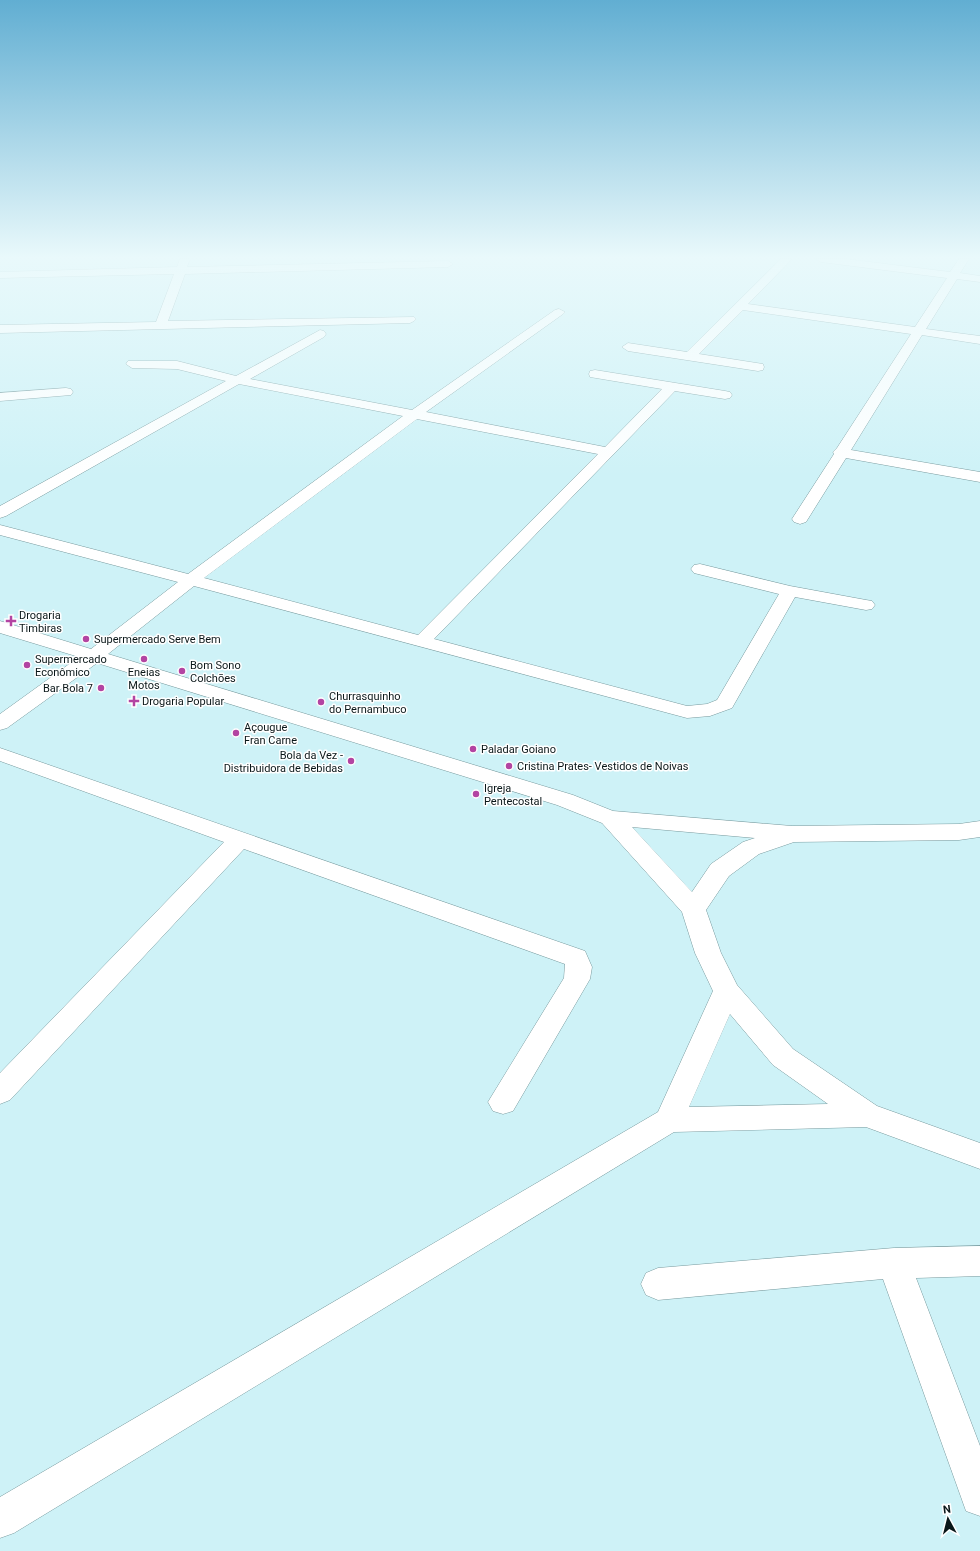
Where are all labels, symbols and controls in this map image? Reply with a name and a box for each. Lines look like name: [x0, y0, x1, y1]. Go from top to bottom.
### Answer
place label: Drogaria Timbiras: [19, 609, 62, 635]
marker: Drogaria Timbiras: [6, 616, 16, 626]
place label: Supermercado Serve Bem: [94, 633, 221, 646]
marker: Supermercado Serve Bem: [81, 634, 91, 644]
place label: Supermercado Econômico: [35, 653, 107, 679]
marker: Eneias Motos: [139, 654, 149, 664]
place label: Bom Sono Colchões: [190, 659, 241, 685]
marker: Supermercado Econômico: [22, 660, 32, 670]
place label: Eneias Motos: [128, 666, 161, 692]
marker: Bom Sono Colchões: [177, 666, 187, 676]
place label: Bar Bola 7: [43, 682, 93, 695]
marker: Bar Bola 7: [96, 683, 106, 693]
place label: Churrasquinho do Pernambuco: [329, 690, 407, 716]
place label: Drogaria Popular: [142, 695, 224, 708]
marker: Drogaria Popular: [129, 696, 139, 706]
marker: Churrasquinho do Pernambuco: [316, 697, 326, 707]
place label: Açougue Fran Carne: [244, 721, 297, 747]
marker: Açougue Fran Carne: [231, 728, 241, 738]
place label: Paladar Goiano: [481, 743, 556, 756]
marker: Paladar Goiano: [468, 744, 478, 754]
place label: Bola da Vez - Distribuidora de Bebidas: [224, 749, 343, 775]
marker: Bola da Vez - Distribuidora de Bebidas: [346, 756, 356, 766]
place label: Cristina Prates- Vestidos de Noivas: [517, 760, 689, 773]
marker: Cristina Prates- Vestidos de Noivas: [504, 761, 514, 771]
place label: Igreja Pentecostal: [484, 782, 542, 808]
marker: Igreja Pentecostal: [471, 789, 481, 799]
north arrow: [928, 1499, 968, 1539]
text: N: [942, 1503, 952, 1516]

